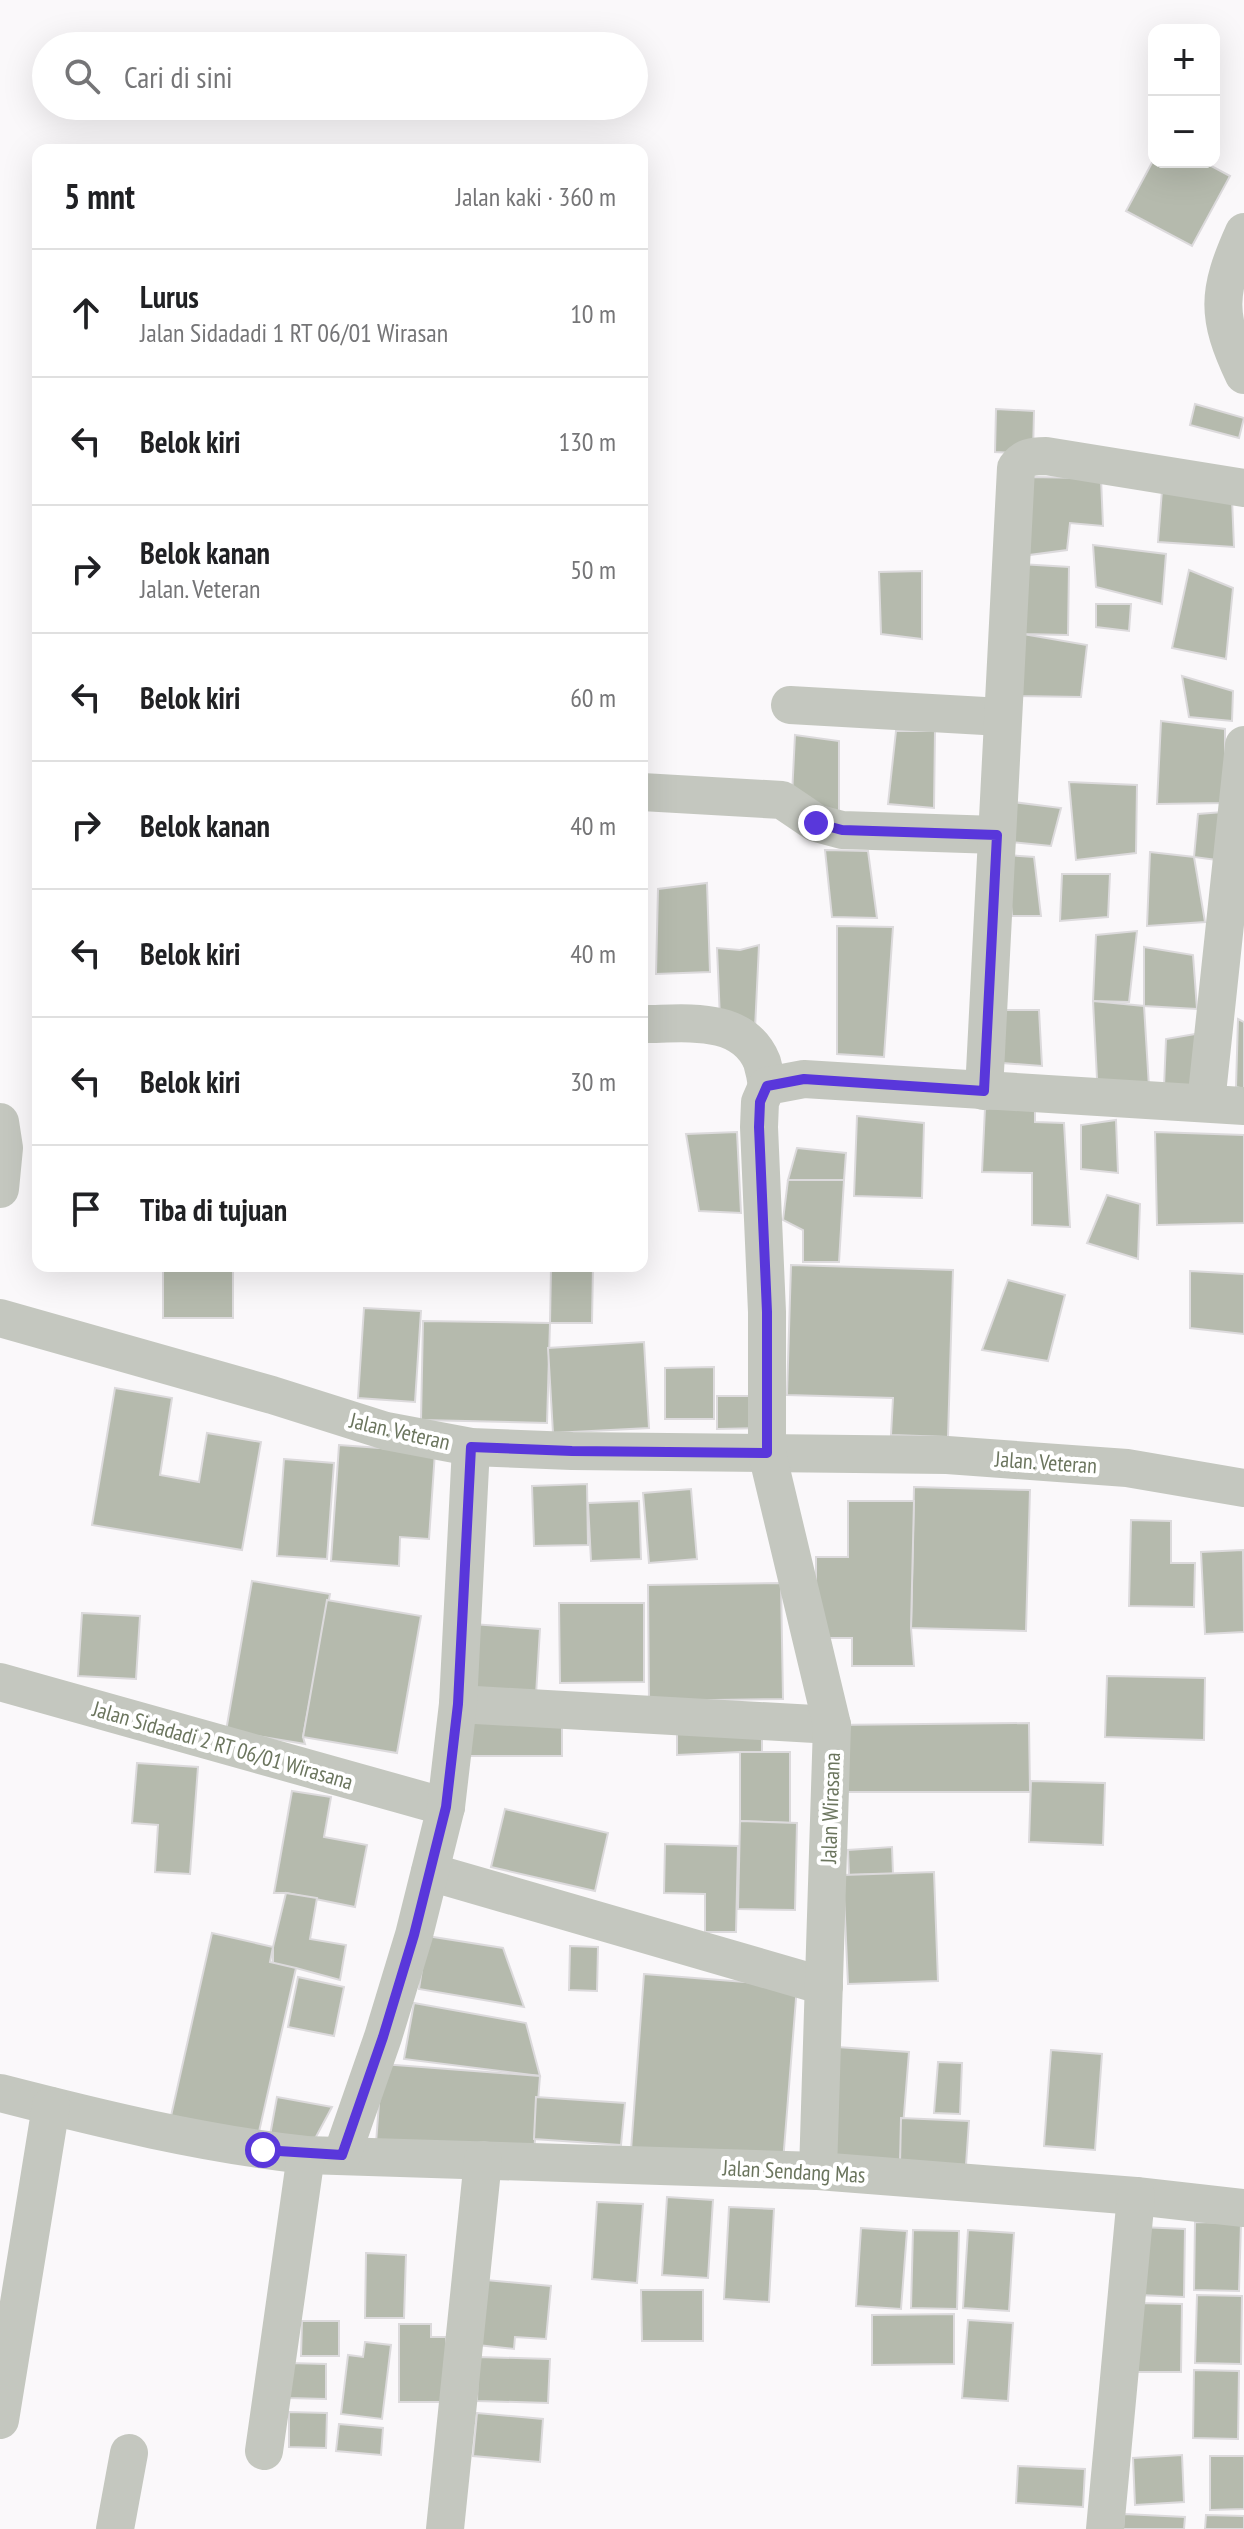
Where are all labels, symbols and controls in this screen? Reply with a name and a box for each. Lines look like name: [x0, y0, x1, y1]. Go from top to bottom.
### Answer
map controls: [1148, 24, 1220, 168]
button: +: [1148, 24, 1220, 96]
search box: [32, 32, 648, 120]
icon: search: [60, 54, 104, 98]
text: Cari di sini: [124, 57, 233, 96]
button: −: [1148, 96, 1220, 168]
text: 5 mnt: [64, 174, 135, 218]
text: Jalan kaki · 360 m: [456, 180, 616, 213]
text: Lurus: [140, 277, 199, 316]
icon: ahead: [64, 291, 108, 335]
text: 10 m: [570, 297, 616, 330]
text: Jalan Sidadadi 1 RT 06/01 Wirasan: [140, 316, 448, 349]
icon: left: [64, 419, 108, 463]
text: Belok kiri: [140, 422, 241, 461]
text: 130 m: [558, 425, 616, 458]
text: Belok kanan: [140, 533, 270, 572]
icon: right: [64, 547, 108, 591]
text: 50 m: [570, 553, 616, 586]
text: Jalan. Veteran: [140, 572, 260, 605]
icon: left: [64, 675, 108, 719]
text: Belok kiri: [140, 678, 241, 717]
text: 60 m: [570, 681, 616, 714]
icon: right: [64, 803, 108, 847]
route end: [798, 805, 834, 841]
text: Belok kanan: [140, 806, 270, 845]
text: 40 m: [570, 809, 616, 842]
icon: left: [64, 931, 108, 975]
text: Belok kiri: [140, 934, 241, 973]
text: 40 m: [570, 937, 616, 970]
icon: left: [64, 1059, 108, 1103]
text: Belok kiri: [140, 1062, 241, 1101]
text: 30 m: [570, 1065, 616, 1098]
icon: arrive: [64, 1187, 108, 1231]
text: Tiba di tujuan: [140, 1190, 287, 1229]
street label: Jalan. Veteran: [346, 1406, 453, 1456]
street label: Jalan. Veteran: [993, 1444, 1098, 1480]
street label: Jalan Sidadadi 2 RT 06/01 Wirasana: [89, 1694, 356, 1796]
street label: Jalan Wirasana: [814, 1752, 846, 1865]
route start: [245, 2132, 281, 2168]
street label: Jalan Sendang Mas: [721, 2153, 866, 2189]

